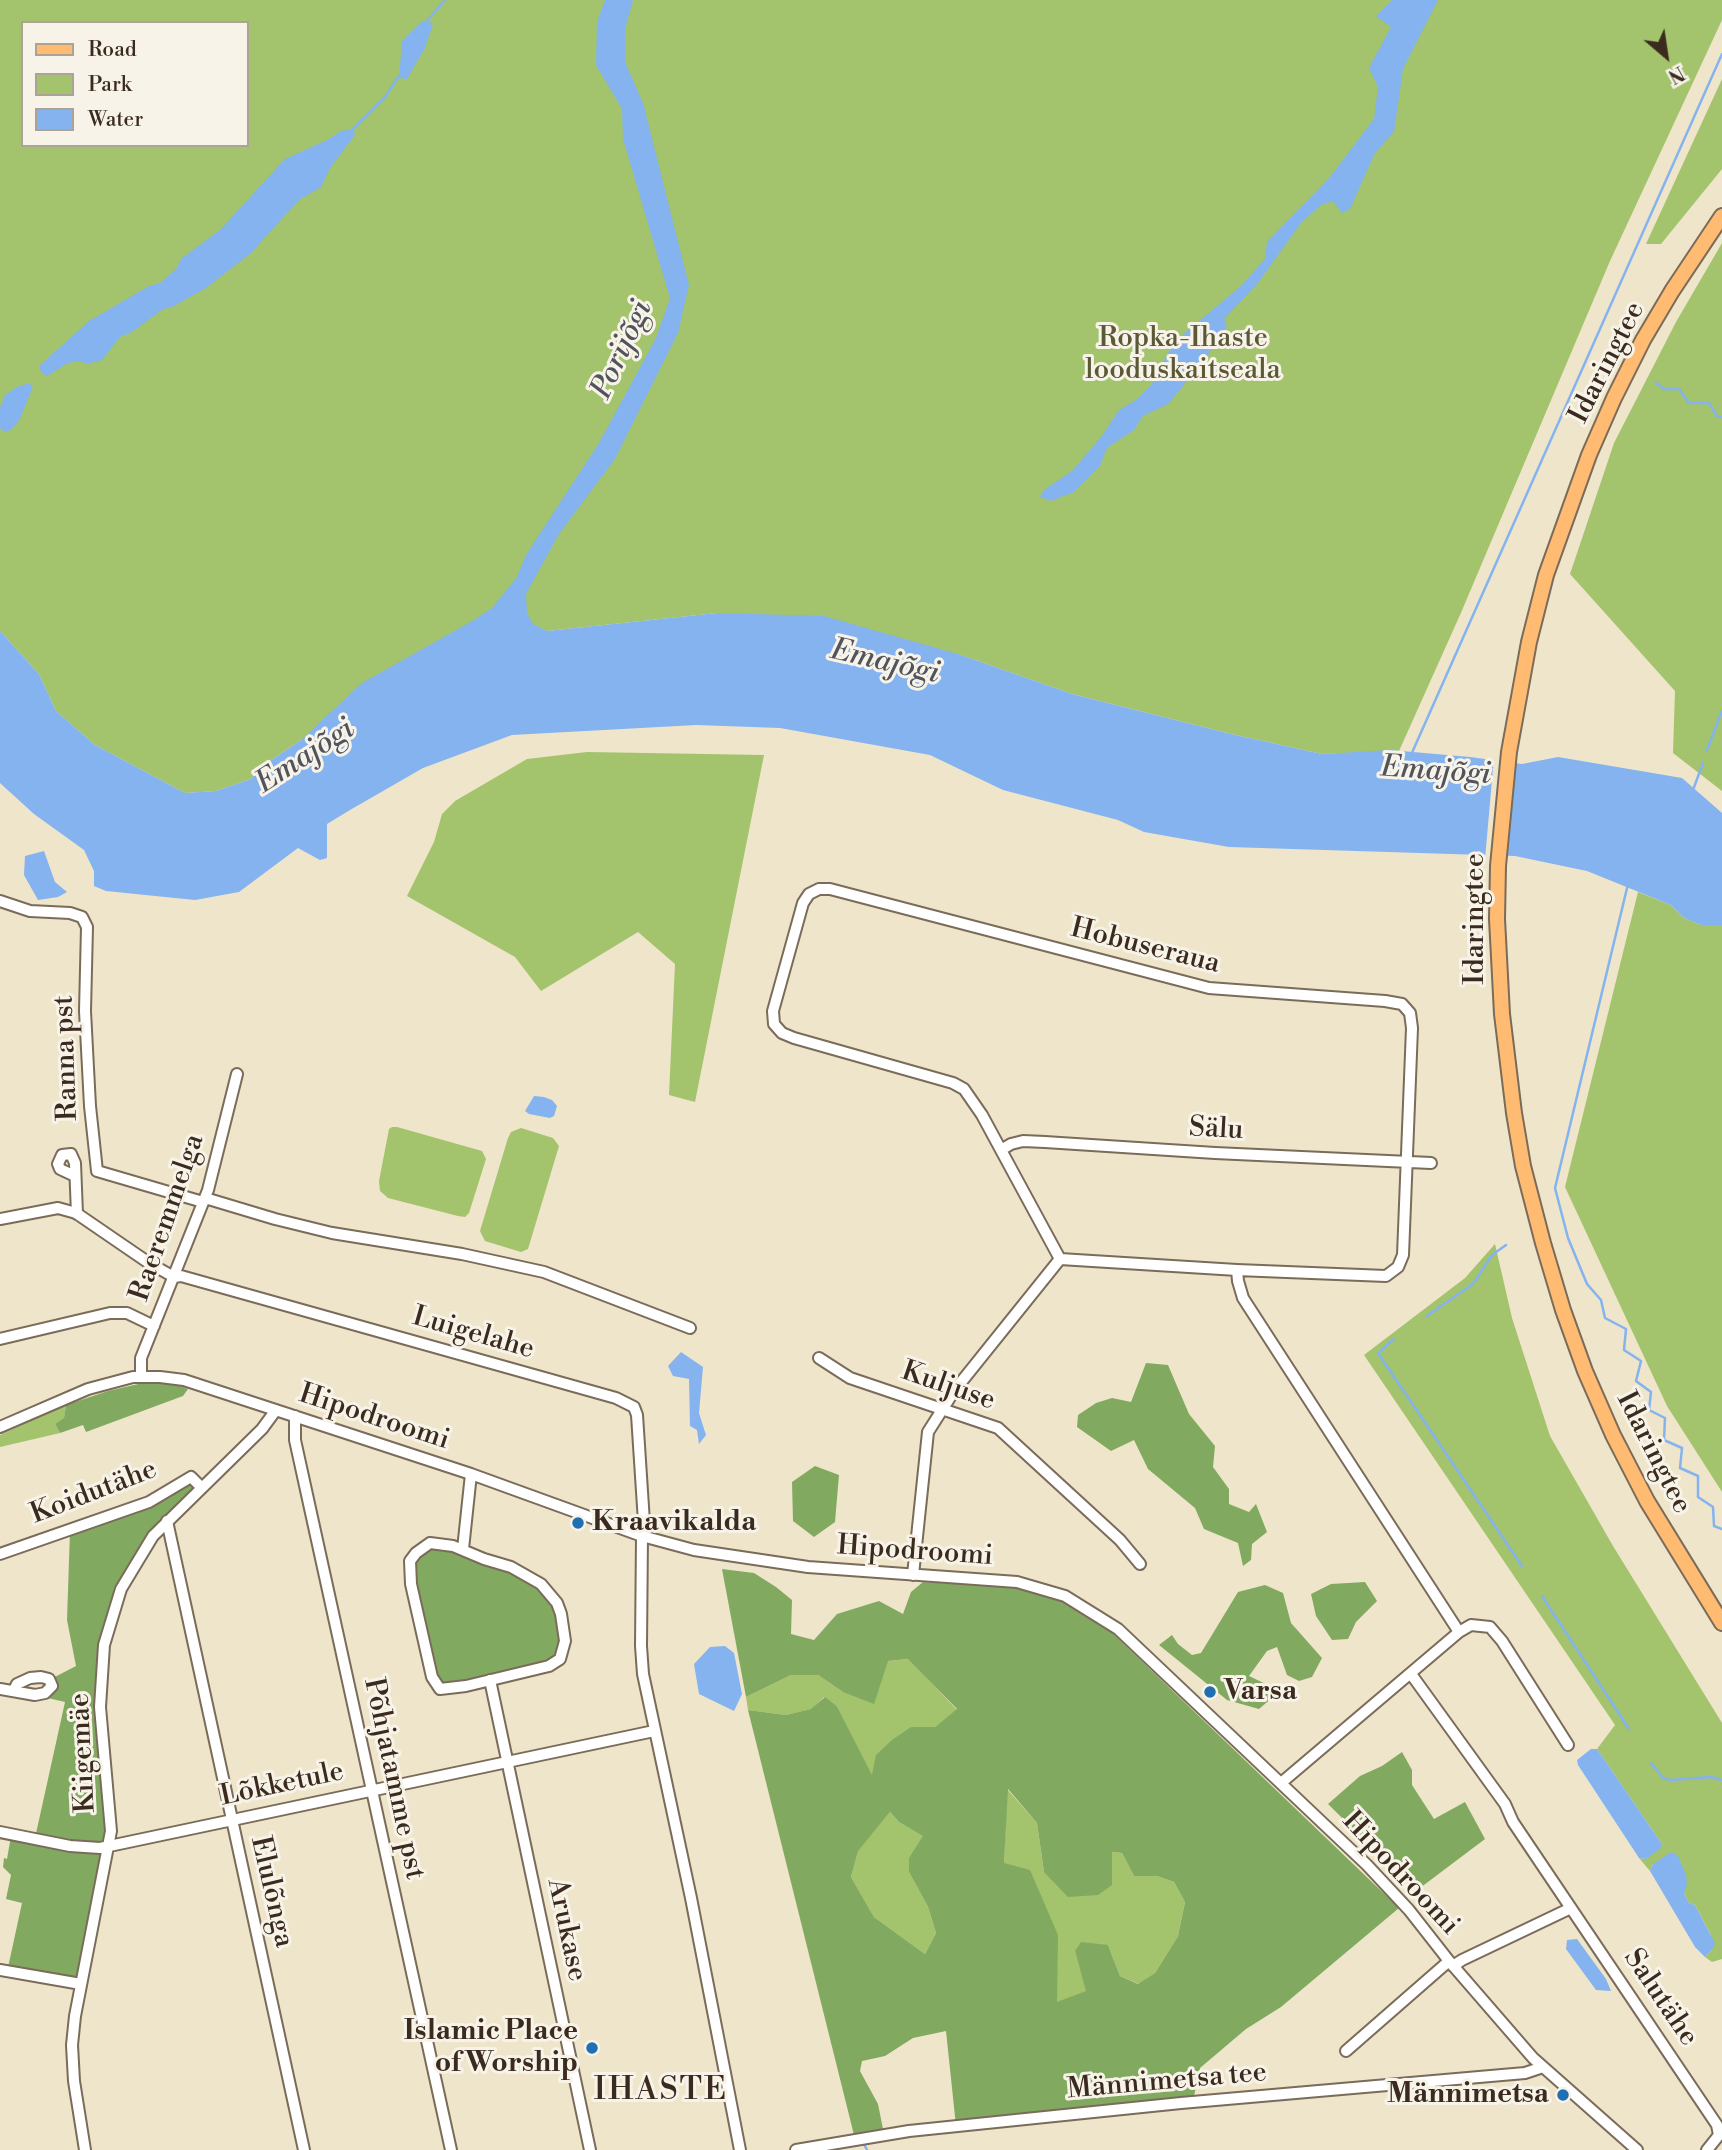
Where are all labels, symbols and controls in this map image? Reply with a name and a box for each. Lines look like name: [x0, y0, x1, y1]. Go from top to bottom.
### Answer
legend: [21, 21, 248, 147]
north arrow: [1631, 21, 1701, 91]
text: Road: [88, 37, 137, 63]
text: N: [1664, 60, 1689, 89]
text: Park: [88, 72, 132, 98]
text: Water: [88, 107, 143, 133]
water label: Porijõgi: [585, 295, 661, 405]
street label: Idaringtee: [1563, 297, 1653, 429]
park label: Ropka-Ihaste looduskaitseala: [1085, 322, 1281, 388]
water label: Emajõgi: [827, 633, 943, 693]
water label: Emajõgi: [250, 712, 362, 802]
water label: Emajõgi: [1380, 750, 1492, 794]
street label: Idaringtee: [1459, 853, 1493, 985]
street label: Hobuseraua: [1067, 912, 1223, 982]
street label: Ranna pst: [48, 994, 86, 1122]
street label: Sälu: [1188, 1112, 1244, 1148]
street label: Raeremmelga: [124, 1130, 212, 1306]
street label: Luigelahe: [408, 1301, 538, 1367]
street label: Kuljuse: [897, 1355, 999, 1419]
street label: Hipodroomi: [294, 1378, 454, 1458]
street label: Idaringtee: [1608, 1387, 1698, 1519]
street label: Koidutähe: [26, 1454, 162, 1532]
place label: Kraavikalda: [592, 1506, 756, 1540]
marker: Kraavikalda: [570, 1515, 586, 1531]
street label: Hipodroomi: [836, 1530, 994, 1574]
street label: Põhjatamme pst: [355, 1675, 431, 1883]
place label: Varsa: [1224, 1675, 1297, 1709]
marker: Varsa: [1202, 1684, 1218, 1700]
street label: Kiigemäe: [64, 1692, 104, 1814]
street label: Lõkketule: [217, 1755, 347, 1815]
street label: Hipodroomi: [1334, 1805, 1466, 1943]
street label: Elulõnga: [242, 1833, 300, 1951]
street label: Arukase: [539, 1876, 593, 1984]
street label: Salutähe: [1615, 1943, 1705, 2053]
place label: Islamic Place of Worship: [404, 2015, 578, 2081]
marker: Islamic Place of Worship: [584, 2040, 600, 2056]
street label: Männimetsa tee: [1066, 2057, 1268, 2107]
district label: IHASTE: [595, 2072, 727, 2110]
place label: Männimetsa: [1387, 2078, 1549, 2112]
marker: Männimetsa: [1555, 2087, 1571, 2103]

